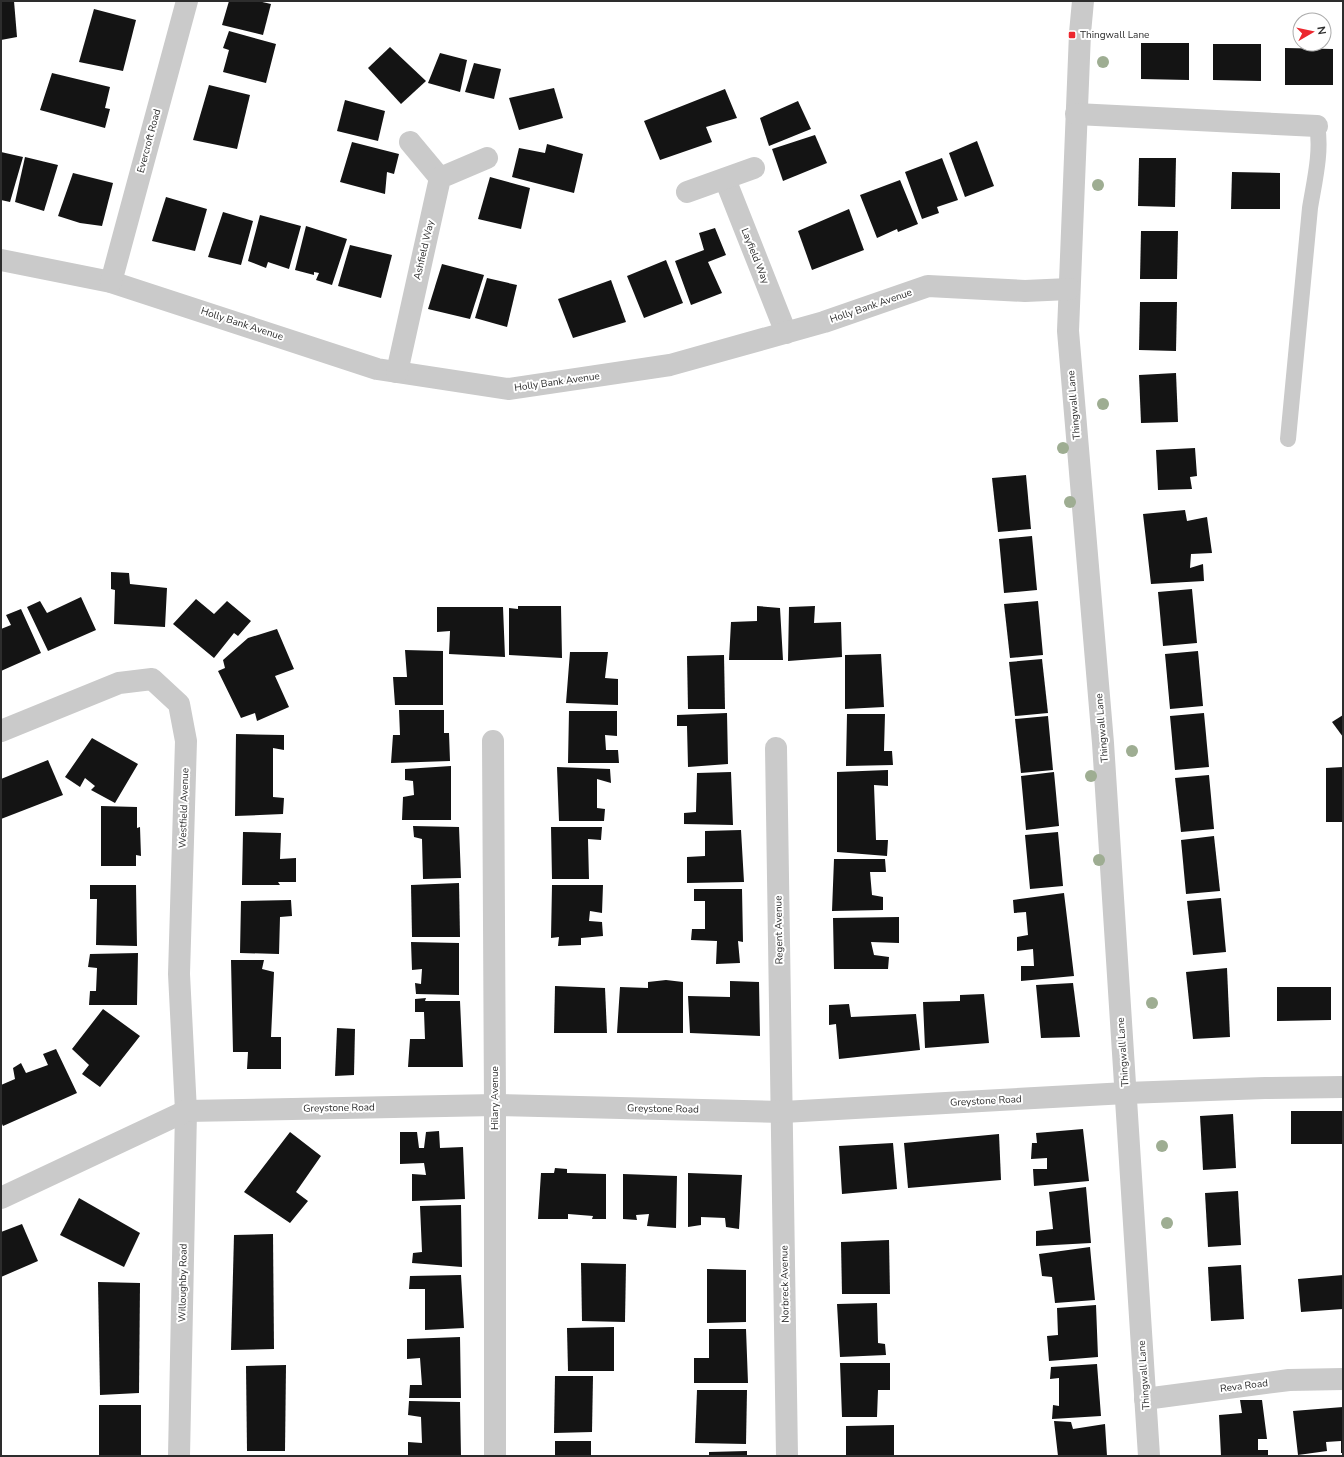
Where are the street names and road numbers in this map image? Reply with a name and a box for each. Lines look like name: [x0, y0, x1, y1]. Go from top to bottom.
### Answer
street label: Evercroft Road: [134, 107, 164, 175]
street label: Ashfield Way: [410, 218, 438, 281]
street label: Layfield Way: [737, 226, 773, 287]
street label: Holly Bank Avenue: [828, 285, 914, 327]
street label: Holly Bank Avenue: [199, 304, 285, 344]
street label: Holly Bank Avenue: [513, 369, 601, 395]
street label: Thingwall Lane: [1064, 370, 1084, 440]
street label: Thingwall Lane: [1092, 693, 1112, 763]
street label: Westfield Avenue: [176, 768, 192, 848]
street label: Regent Avenue: [771, 895, 787, 965]
street label: Thingwall Lane: [1114, 1017, 1132, 1087]
street label: Hilary Avenue: [488, 1066, 502, 1130]
street label: Greystone Road: [950, 1092, 1022, 1110]
street label: Greystone Road: [303, 1100, 375, 1116]
street label: Greystone Road: [627, 1101, 699, 1117]
street label: Willoughby Road: [175, 1243, 191, 1322]
street label: Norbreck Avenue: [777, 1245, 793, 1323]
street label: Thingwall Lane: [1135, 1340, 1153, 1410]
street label: Reva Road: [1219, 1376, 1269, 1396]

